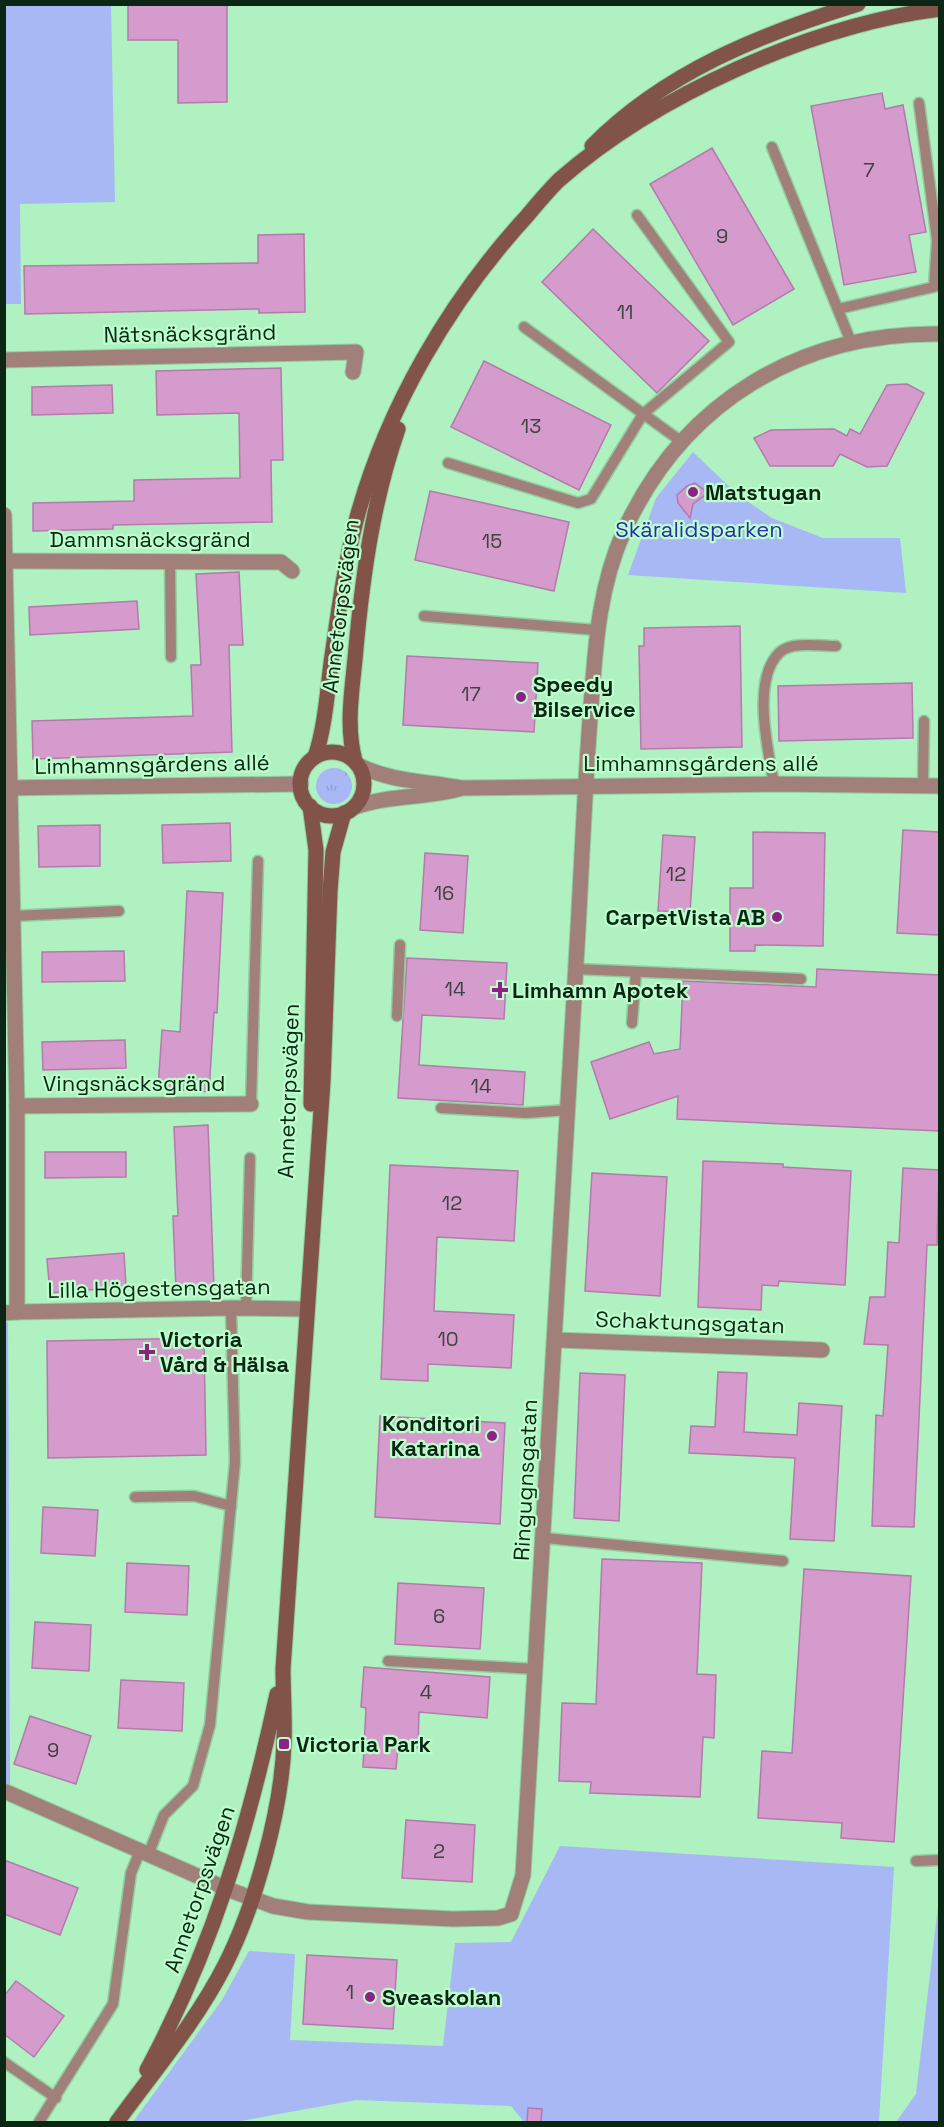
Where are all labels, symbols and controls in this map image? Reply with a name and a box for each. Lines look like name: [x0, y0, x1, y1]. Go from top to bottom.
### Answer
house number: 7: [863, 157, 875, 183]
house number: 9: [716, 223, 728, 249]
house number: 11: [617, 299, 633, 325]
street label: Nätsnäcksgränd: [103, 317, 277, 349]
house number: 13: [521, 413, 541, 439]
place label: Matstugan: [705, 478, 822, 506]
marker: Matstugan: [686, 485, 700, 499]
park label: Skäralidsparken: [615, 515, 783, 543]
street label: Annetorpsvägen: [315, 517, 365, 695]
street label: Dammsnäcksgränd: [49, 525, 251, 553]
house number: 15: [482, 528, 502, 554]
place label: Speedy Bilservice: [533, 670, 636, 723]
house number: 17: [461, 681, 481, 707]
marker: Speedy Bilservice: [514, 690, 528, 704]
street label: Limhamnsgårdens allé: [34, 748, 270, 780]
street label: Limhamnsgårdens allé: [583, 749, 819, 777]
house number: 12: [666, 861, 686, 887]
house number: 16: [434, 880, 454, 906]
place label: CarpetVista AB: [606, 903, 765, 931]
marker: CarpetVista AB: [770, 910, 784, 924]
house number: 14: [445, 976, 465, 1002]
place label: Limhamn Apotek: [512, 976, 689, 1004]
marker: Limhamn Apotek: [493, 983, 507, 997]
street label: Annetorpsvägen: [271, 1003, 305, 1179]
street label: Vingsnäcksgränd: [43, 1069, 225, 1097]
house number: 14: [471, 1073, 491, 1099]
house number: 12: [442, 1190, 462, 1216]
street label: Lilla Högestensgatan: [47, 1272, 271, 1304]
street label: Schaktungsgatan: [595, 1305, 785, 1339]
place label: Victoria Vård & Hälsa: [160, 1325, 290, 1378]
house number: 10: [437, 1326, 459, 1352]
marker: Victoria Vård & Hälsa: [138, 1343, 156, 1361]
street label: Ringugnsgatan: [507, 1398, 543, 1562]
place label: Konditori Katarina: [382, 1409, 480, 1462]
marker: Konditori Katarina: [485, 1429, 499, 1443]
house number: 6: [433, 1603, 445, 1629]
house number: 4: [420, 1679, 432, 1705]
place label: Victoria Park: [296, 1730, 431, 1758]
house number: 9: [47, 1737, 59, 1763]
marker: Victoria Park: [277, 1737, 291, 1751]
street label: Annetorpsvägen: [157, 1802, 241, 1976]
house number: 2: [433, 1838, 445, 1864]
house number: 1: [346, 1979, 354, 2005]
place label: Sveaskolan: [382, 1983, 501, 2011]
marker: Sveaskolan: [363, 1990, 377, 2004]

